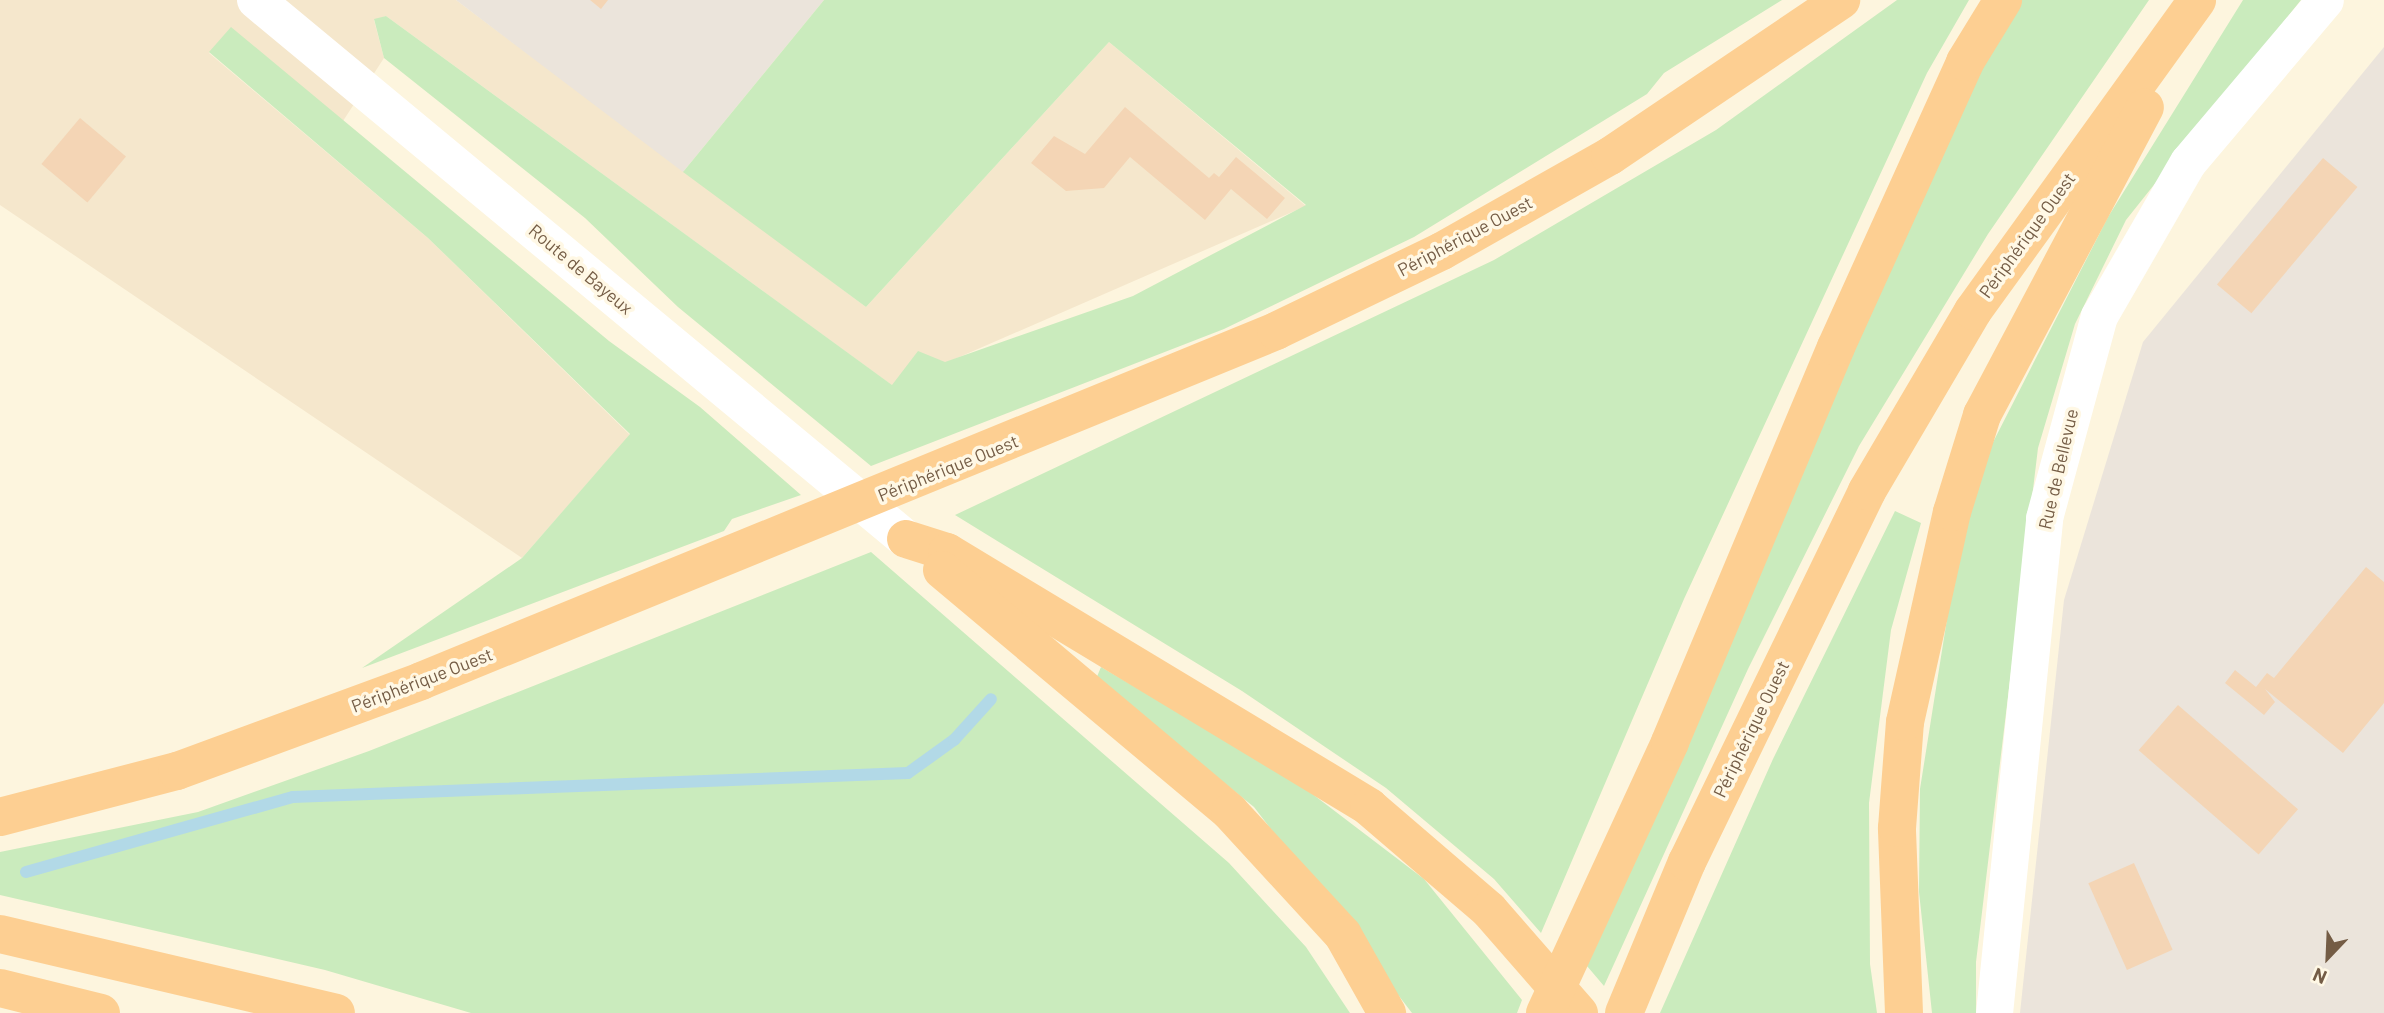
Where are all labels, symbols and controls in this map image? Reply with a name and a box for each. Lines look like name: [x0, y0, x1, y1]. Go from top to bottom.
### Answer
street label: Périphérique Ouest: [1974, 168, 2080, 302]
street label: Périphérique Ouest: [1394, 191, 1536, 281]
street label: Route de Bayeux: [525, 219, 637, 319]
street label: Rue de Bellevue: [2034, 407, 2082, 531]
street label: Périphérique Ouest: [875, 430, 1021, 506]
street label: Périphérique Ouest: [348, 643, 496, 717]
street label: Périphérique Ouest: [1709, 657, 1793, 801]
north arrow: [2293, 922, 2363, 992]
text: N: [2309, 964, 2330, 990]

